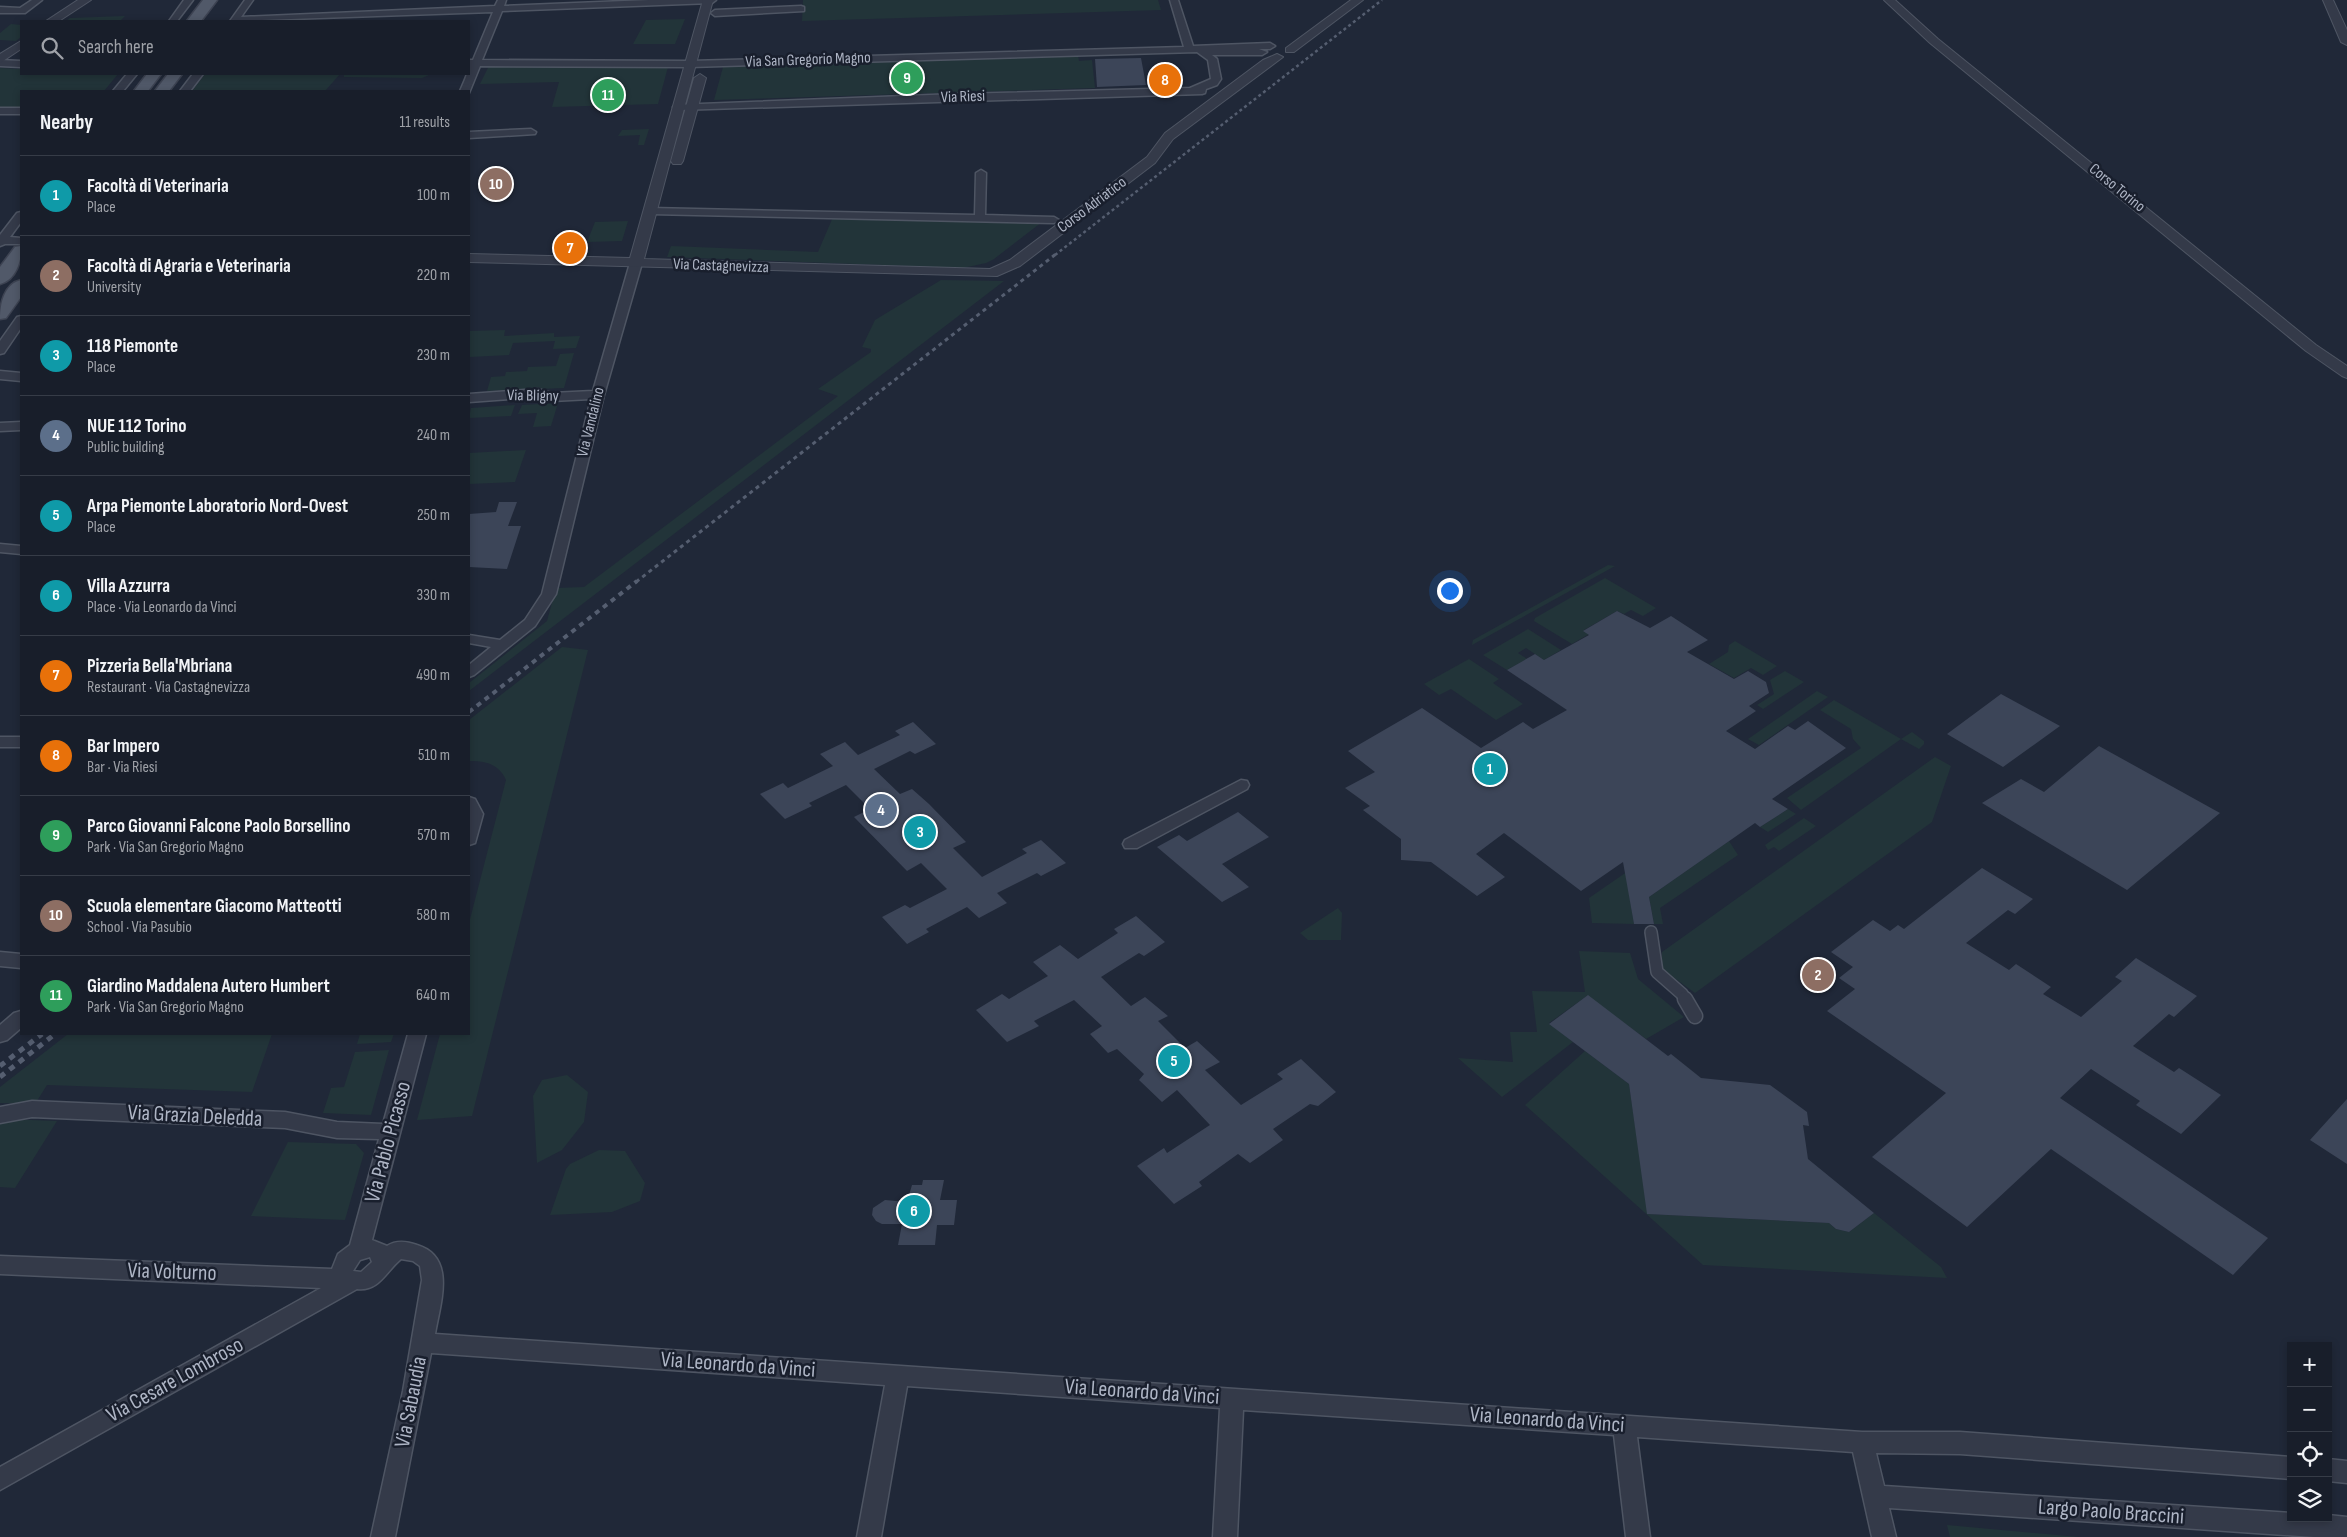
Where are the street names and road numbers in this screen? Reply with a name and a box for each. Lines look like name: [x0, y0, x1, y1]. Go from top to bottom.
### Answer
street label: Via San Gregorio Magno: [745, 48, 871, 72]
street label: Via Riesi: [940, 87, 986, 107]
street label: Corso Torino: [2085, 160, 2149, 216]
street label: Corso Adriatico: [1054, 173, 1130, 237]
street label: Via Castagnevizza: [673, 255, 769, 277]
street label: Via Vandalino: [573, 385, 609, 459]
street label: Via Bligny: [507, 386, 559, 406]
street label: Via Pablo Picasso: [359, 1078, 417, 1206]
street label: Via Grazia Deledda: [127, 1099, 263, 1133]
street label: Via Volturno: [127, 1257, 217, 1287]
street label: Via Cesare Lombroso: [102, 1331, 248, 1429]
street label: Via Leonardo da Vinci: [660, 1346, 816, 1384]
street label: Via Sabaudia: [389, 1354, 433, 1450]
street label: Via Leonardo da Vinci: [1064, 1373, 1220, 1411]
street label: Via Leonardo da Vinci: [1469, 1401, 1625, 1439]
street label: Largo Paolo Braccini: [2037, 1493, 2185, 1531]

